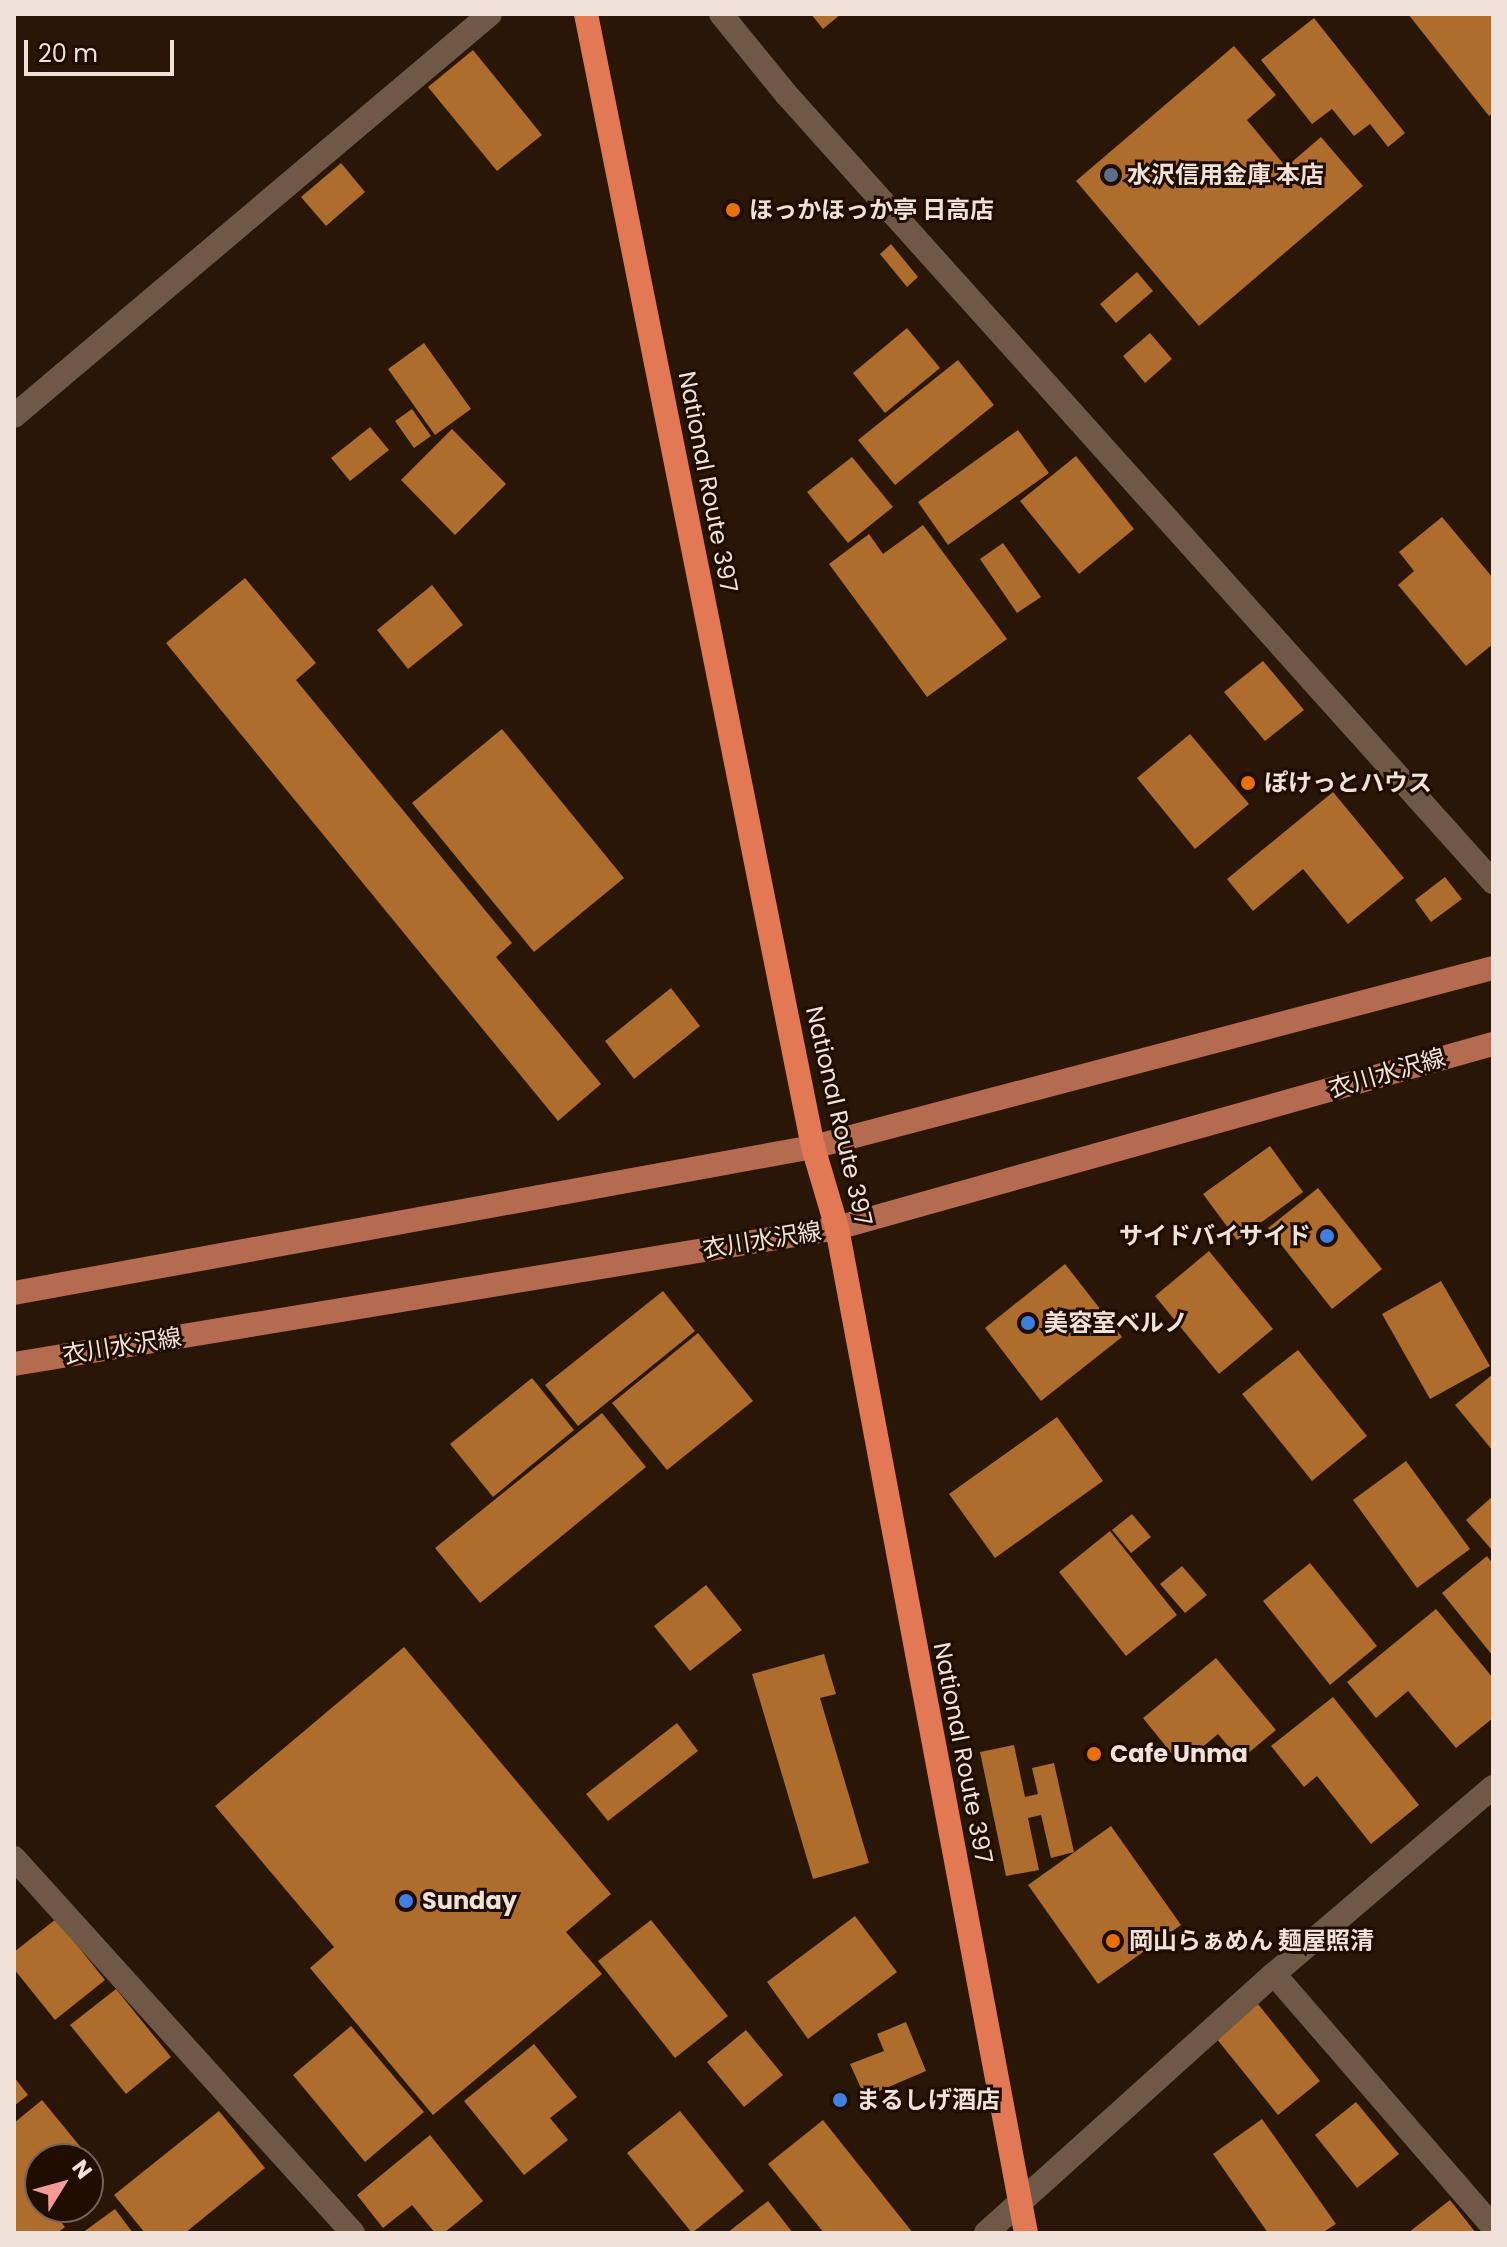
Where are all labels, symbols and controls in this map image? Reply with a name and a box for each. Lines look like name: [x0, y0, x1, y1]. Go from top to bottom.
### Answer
scale bar: [28, 24, 178, 74]
text: 20 m: [38, 37, 98, 70]
place label: 水沢信用金庫 本店: [1127, 161, 1324, 189]
marker: 水沢信用金庫 本店: [1102, 166, 1120, 184]
place label: ほっかほっか亭 日高店: [749, 196, 994, 224]
marker: ほっかほっか亭 日高店: [724, 201, 742, 219]
street label: National Route 397: [672, 369, 744, 595]
place label: ぽけっとハウス: [1264, 769, 1432, 797]
marker: ぽけっとハウス: [1239, 774, 1257, 792]
street label: National Route 397: [800, 1003, 878, 1229]
street label: 衣川水沢線: [1325, 1043, 1449, 1103]
street label: 衣川水沢線: [700, 1216, 824, 1264]
place label: サイドバイサイド: [1119, 1222, 1311, 1250]
marker: サイドバイサイド: [1318, 1227, 1336, 1245]
place label: 美容室ベルノ: [1044, 1309, 1188, 1337]
marker: 美容室ベルノ: [1019, 1314, 1037, 1332]
street label: 衣川水沢線: [60, 1322, 184, 1370]
street label: National Route 397: [927, 1640, 999, 1866]
place label: Cafe Unma: [1110, 1740, 1248, 1768]
marker: Cafe Unma: [1085, 1745, 1103, 1763]
place label: Sunday: [422, 1887, 517, 1915]
marker: Sunday: [397, 1892, 415, 1910]
place label: 岡山らぁめん 麺屋照清: [1129, 1927, 1374, 1955]
marker: 岡山らぁめん 麺屋照清: [1104, 1932, 1122, 1950]
place label: まるしげ酒店: [856, 2086, 1000, 2114]
marker: まるしげ酒店: [831, 2091, 849, 2109]
north arrow: [24, 2143, 104, 2223]
text: N: [65, 2154, 99, 2185]

